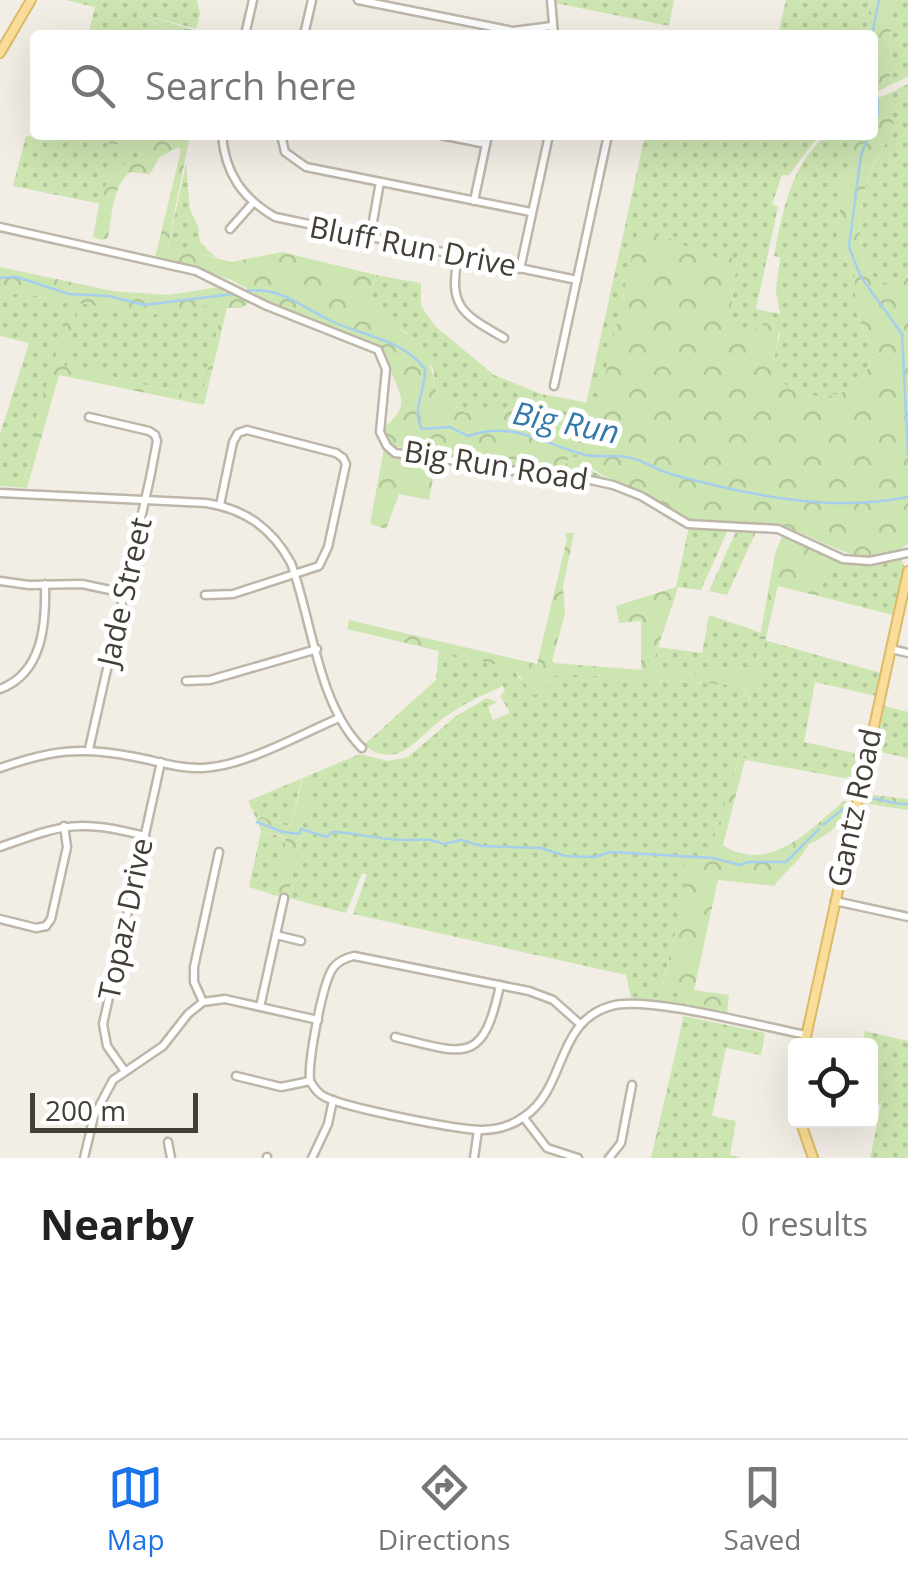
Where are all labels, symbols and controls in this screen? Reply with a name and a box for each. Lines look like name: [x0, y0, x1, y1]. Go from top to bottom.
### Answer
search box: [30, 30, 878, 140]
icon: search: [65, 58, 120, 113]
text: Search here: [145, 59, 357, 111]
street label: Bluff Run Drive: [306, 205, 520, 286]
water label: Big Run: [509, 390, 623, 453]
street label: Big Run Road: [401, 430, 591, 499]
street label: Jade Street: [86, 513, 161, 673]
street label: Gantz Road: [817, 725, 890, 891]
street label: Topaz Drive: [87, 834, 162, 1004]
map controls: [788, 1038, 878, 1128]
button: locate: [788, 1038, 878, 1128]
scale bar: [30, 1088, 198, 1132]
text: 200 m: [45, 1091, 126, 1129]
text: Nearby: [40, 1195, 194, 1252]
text: 0 results: [741, 1202, 868, 1245]
tab: Map: [107, 1460, 165, 1558]
tab: Directions: [378, 1460, 510, 1558]
tab: Saved: [724, 1460, 801, 1558]

